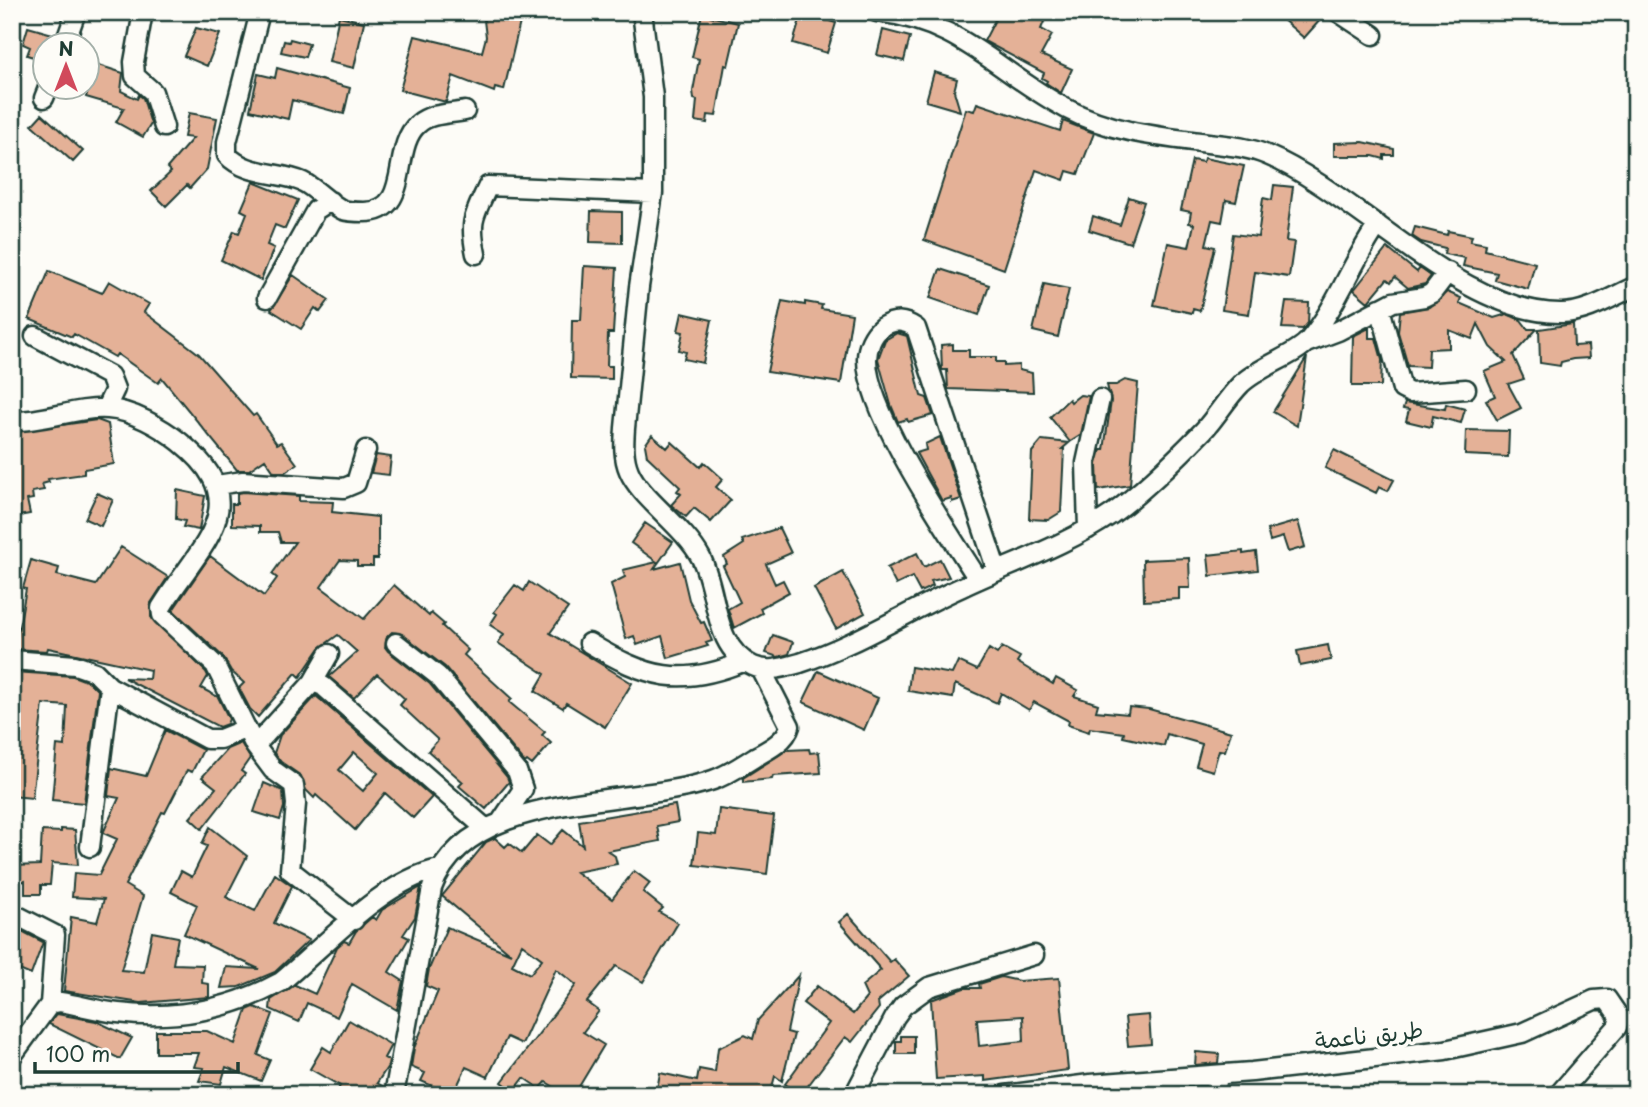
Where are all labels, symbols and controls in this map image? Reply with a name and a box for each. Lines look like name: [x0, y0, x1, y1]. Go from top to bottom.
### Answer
north arrow: [32, 32, 102, 102]
text: N: [58, 34, 74, 62]
street label: طريق ناعمة: [1313, 1011, 1425, 1057]
scale bar: [35, 1030, 238, 1074]
text: 100 m: [46, 1037, 110, 1069]

